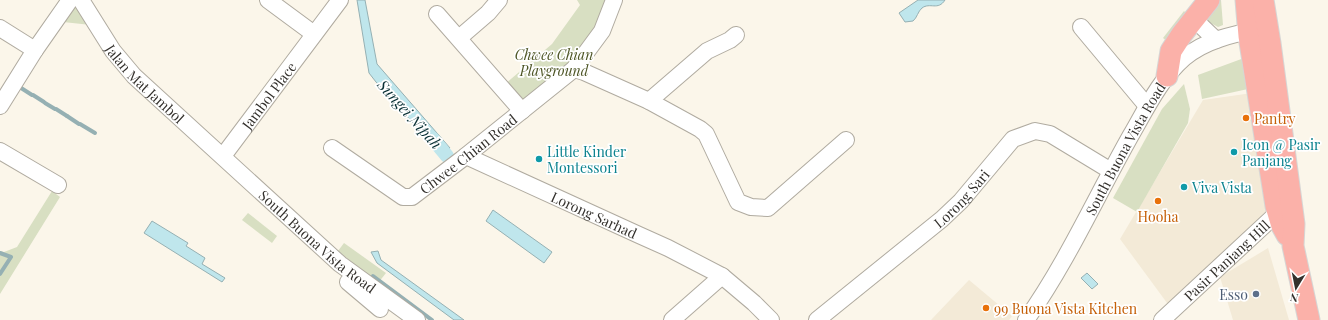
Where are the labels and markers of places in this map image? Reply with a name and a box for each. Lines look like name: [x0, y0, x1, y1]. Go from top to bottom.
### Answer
place label: Pantry: [1254, 109, 1296, 128]
marker: Pantry: [1241, 113, 1251, 123]
place label: Icon @ Pasir Panjang: [1242, 135, 1321, 170]
place label: Little Kinder Montessori: [547, 142, 627, 177]
marker: Icon @ Pasir Panjang: [1229, 147, 1239, 157]
marker: Little Kinder Montessori: [534, 154, 544, 164]
place label: Viva Vista: [1191, 178, 1252, 197]
marker: Viva Vista: [1179, 182, 1189, 192]
marker: Hooha: [1153, 196, 1163, 206]
place label: Hooha: [1138, 207, 1178, 226]
place label: Esso: [1219, 285, 1248, 304]
marker: Esso: [1251, 289, 1261, 299]
place label: 99 Buona Vista Kitchen: [994, 299, 1138, 318]
marker: 99 Buona Vista Kitchen: [981, 303, 991, 313]

